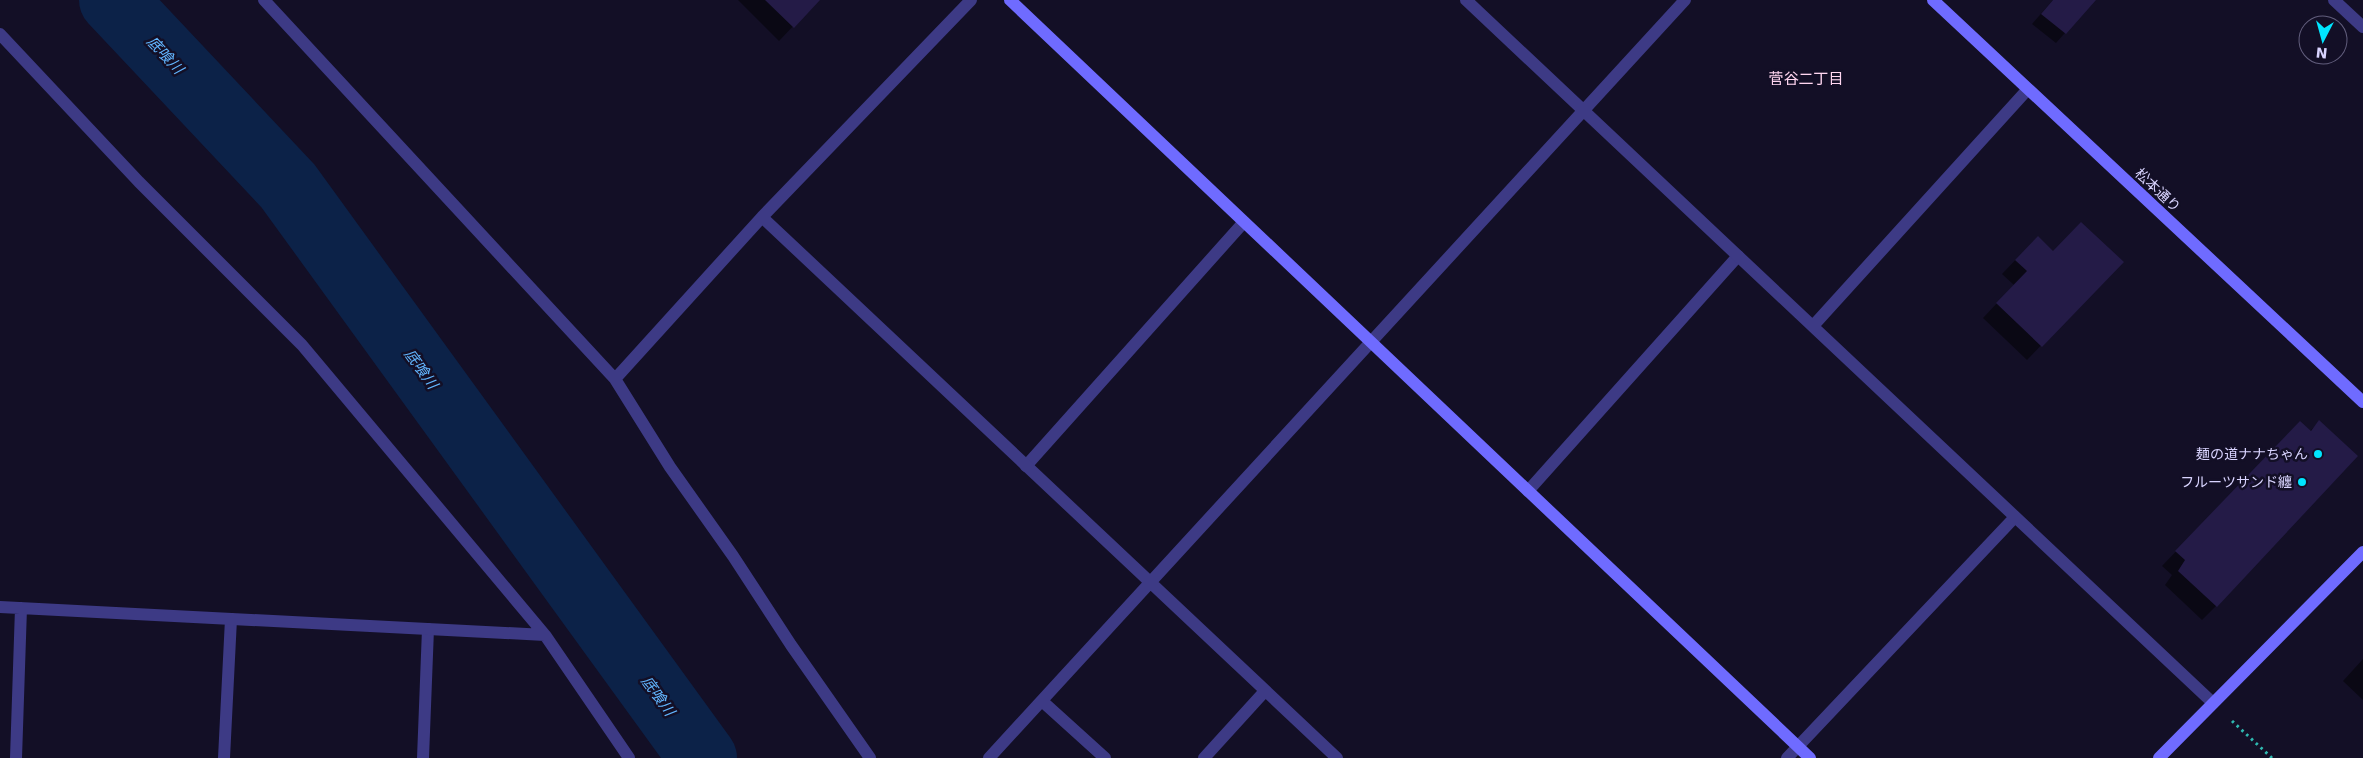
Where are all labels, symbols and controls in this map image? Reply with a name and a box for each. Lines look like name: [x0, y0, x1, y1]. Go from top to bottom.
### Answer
north arrow: [2298, 15, 2348, 65]
water label: 底喰川: [143, 32, 188, 79]
text: N: [2315, 44, 2328, 61]
district label: 菅谷二丁目: [1768, 70, 1844, 88]
street label: 松本通り: [2132, 165, 2184, 215]
water label: 底喰川: [400, 346, 443, 394]
place label: 麺の道ナナちゃん: [2196, 446, 2308, 462]
marker: 麺の道ナナちゃん: [2312, 448, 2324, 460]
place label: フルーツサンド纏: [2180, 474, 2292, 490]
marker: フルーツサンド纏: [2296, 476, 2308, 488]
water label: 底喰川: [637, 673, 680, 721]

